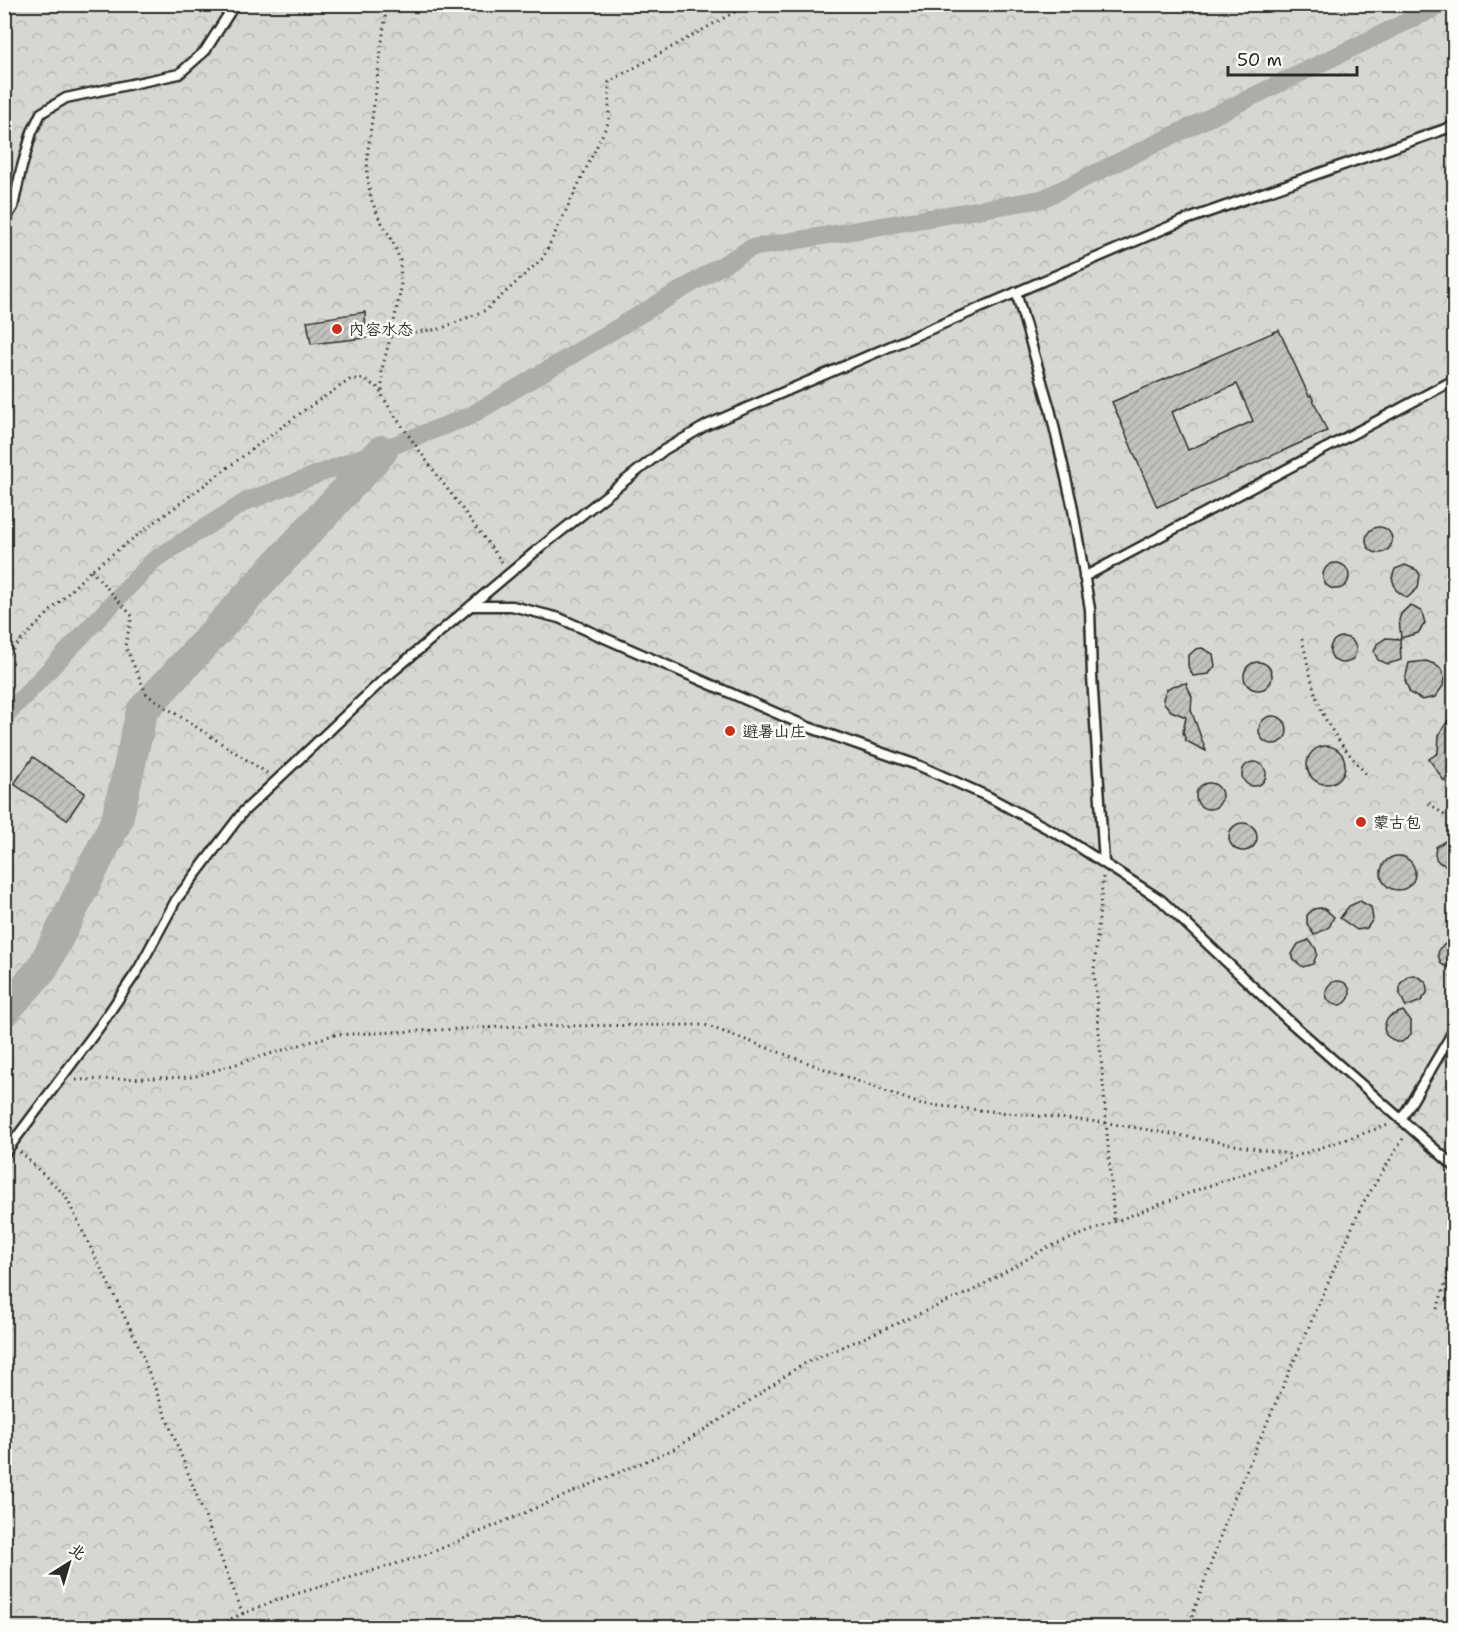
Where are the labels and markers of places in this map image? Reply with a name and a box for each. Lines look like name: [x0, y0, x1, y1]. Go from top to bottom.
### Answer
place label: 内容水态: [349, 319, 413, 340]
marker: 内容水态: [330, 322, 344, 336]
place label: 避暑山庄: [742, 721, 806, 742]
marker: 避暑山庄: [723, 724, 737, 738]
place label: 蒙古包: [1373, 812, 1421, 833]
marker: 蒙古包: [1354, 815, 1368, 829]

